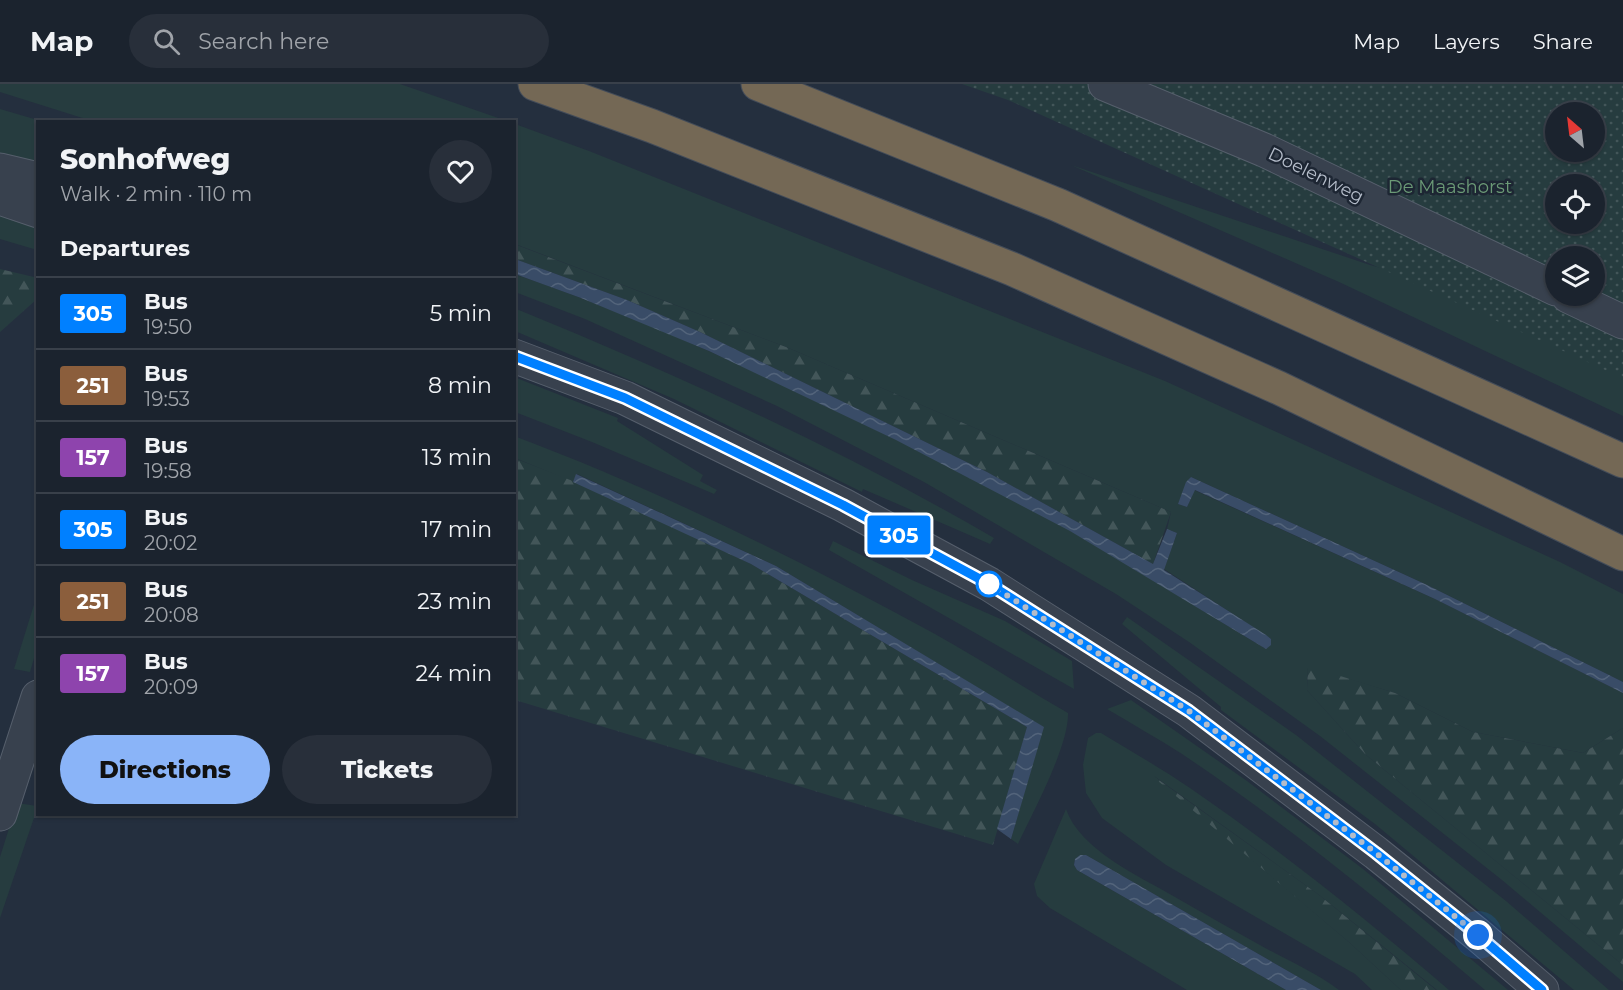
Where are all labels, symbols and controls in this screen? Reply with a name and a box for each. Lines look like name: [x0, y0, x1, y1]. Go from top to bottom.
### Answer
search box: [129, 14, 549, 68]
text: Map: [30, 24, 93, 58]
icon: search: [150, 25, 183, 58]
text: Search here: [198, 28, 329, 55]
text: Map: [1353, 29, 1400, 54]
text: Layers: [1433, 29, 1500, 54]
text: Share: [1533, 29, 1593, 54]
north arrow: [1545, 102, 1605, 162]
map controls: [1545, 102, 1605, 306]
button: heart: [429, 140, 492, 203]
text: Sonhofweg: [60, 142, 230, 176]
street label: Doelenweg: [1265, 142, 1367, 208]
button: locate: [1545, 174, 1605, 234]
park label: De Maashorst: [1388, 176, 1512, 198]
text: Walk · 2 min · 110 m: [60, 182, 252, 206]
text: Departures: [60, 235, 190, 262]
button: layers: [1545, 246, 1605, 306]
text: Bus: [144, 288, 188, 315]
text: 5 min: [430, 300, 492, 327]
text: 305: [73, 301, 113, 326]
text: 19:50: [144, 315, 192, 339]
text: Bus: [144, 360, 188, 387]
text: 8 min: [428, 372, 492, 399]
text: 251: [76, 373, 110, 398]
text: 19:53: [144, 387, 190, 411]
text: Bus: [144, 432, 188, 459]
text: 13 min: [422, 444, 492, 471]
text: 157: [76, 445, 110, 470]
text: 19:58: [144, 459, 192, 483]
text: Bus: [144, 504, 188, 531]
text: 17 min: [421, 516, 492, 543]
line badge: 305: [864, 516, 934, 554]
text: 305: [73, 517, 113, 542]
text: 305: [879, 523, 919, 548]
text: 20:02: [144, 531, 197, 555]
unlabelled marker: [976, 571, 1002, 597]
text: Bus: [144, 576, 188, 603]
text: 23 min: [417, 588, 492, 615]
text: 251: [76, 589, 110, 614]
text: 20:08: [144, 603, 199, 627]
text: Bus: [144, 648, 188, 675]
text: 24 min: [416, 660, 492, 687]
text: 157: [76, 661, 110, 686]
text: 20:09: [144, 675, 198, 699]
button: Directions: [60, 735, 270, 804]
button: Tickets: [282, 735, 492, 804]
your location: [1463, 920, 1493, 950]

